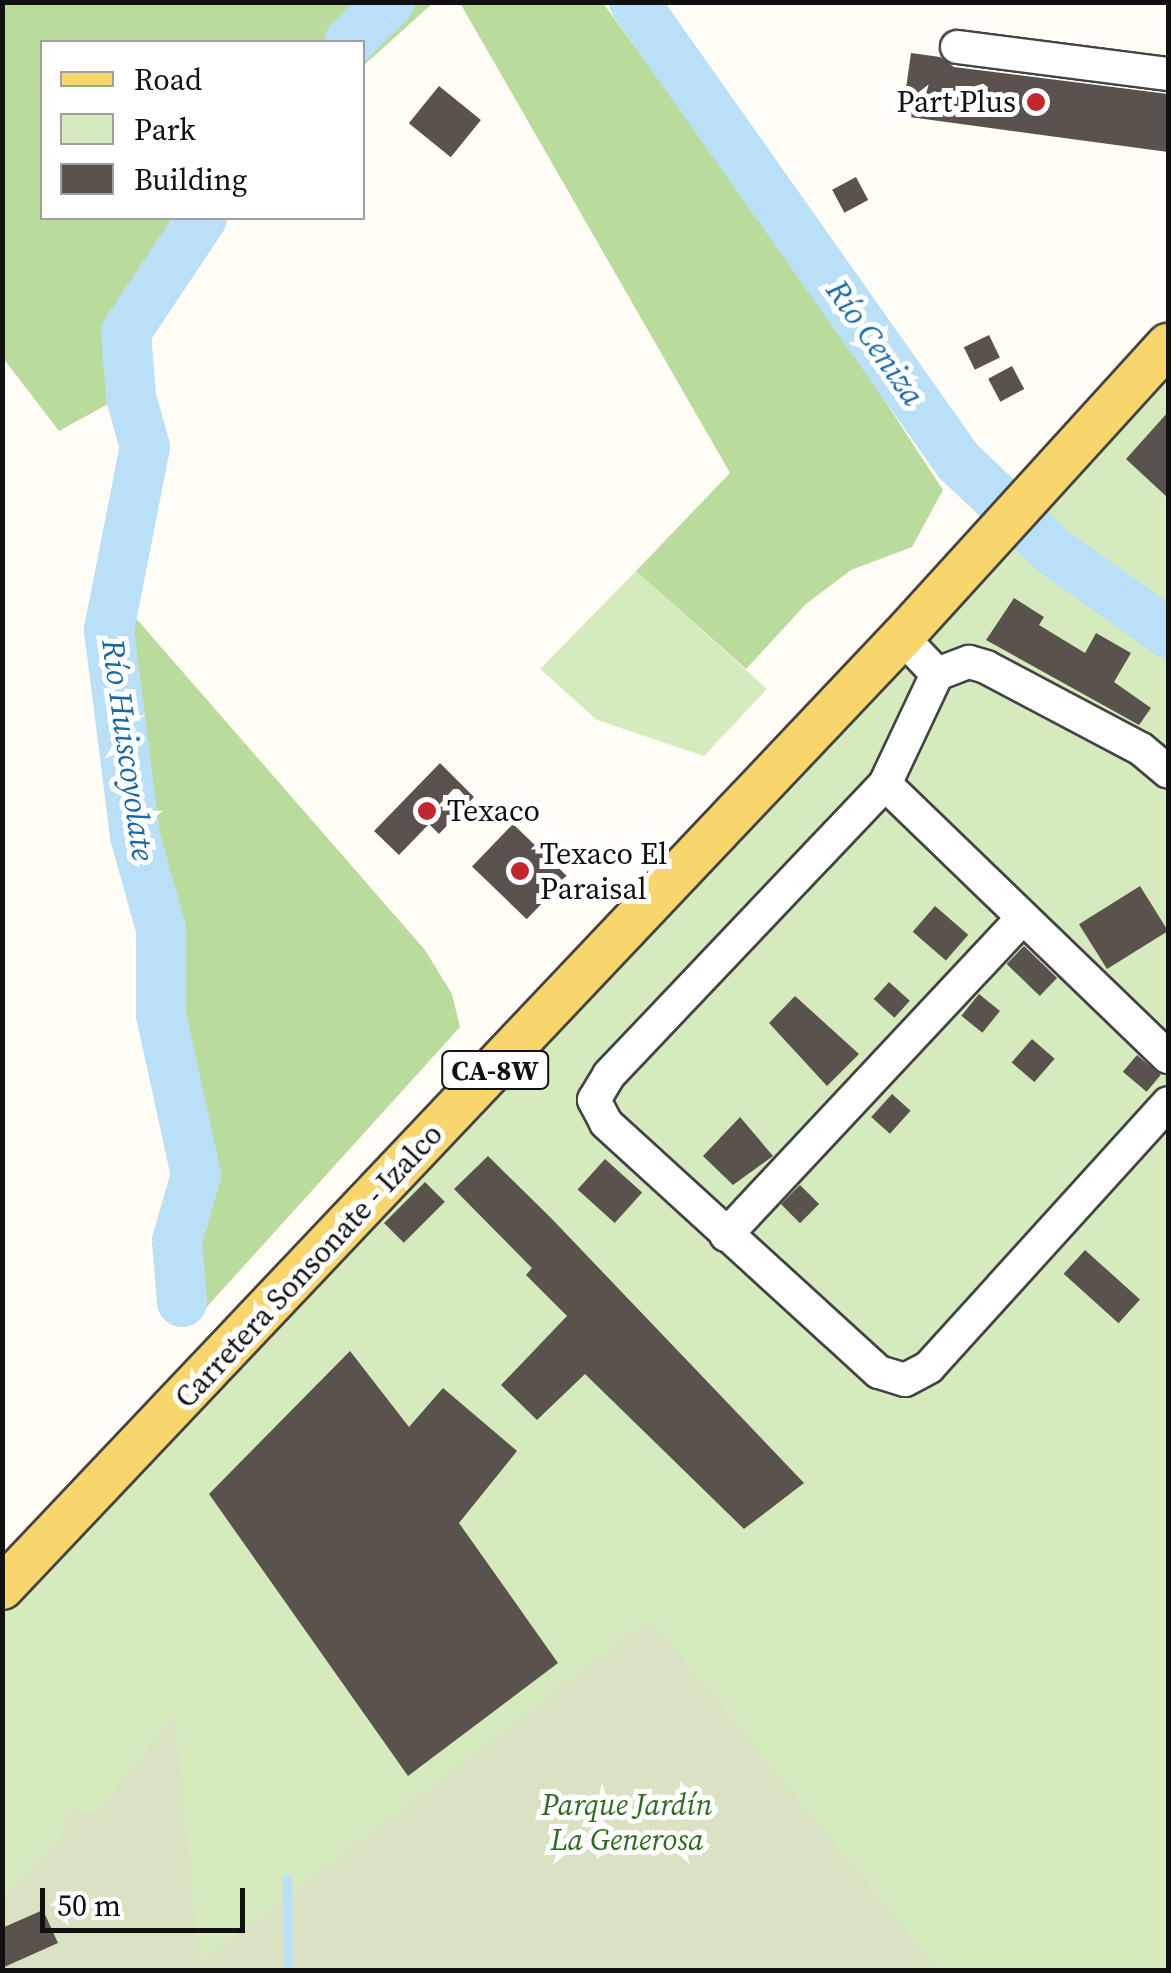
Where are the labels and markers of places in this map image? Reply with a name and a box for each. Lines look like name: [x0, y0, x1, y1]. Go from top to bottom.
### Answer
place label: Part Plus: [896, 84, 1016, 120]
marker: Part Plus: [1025, 91, 1047, 113]
place label: Texaco: [447, 793, 540, 829]
marker: Texaco: [416, 800, 438, 822]
place label: Texaco El Paraisal: [540, 836, 667, 906]
marker: Texaco El Paraisal: [509, 860, 531, 882]

